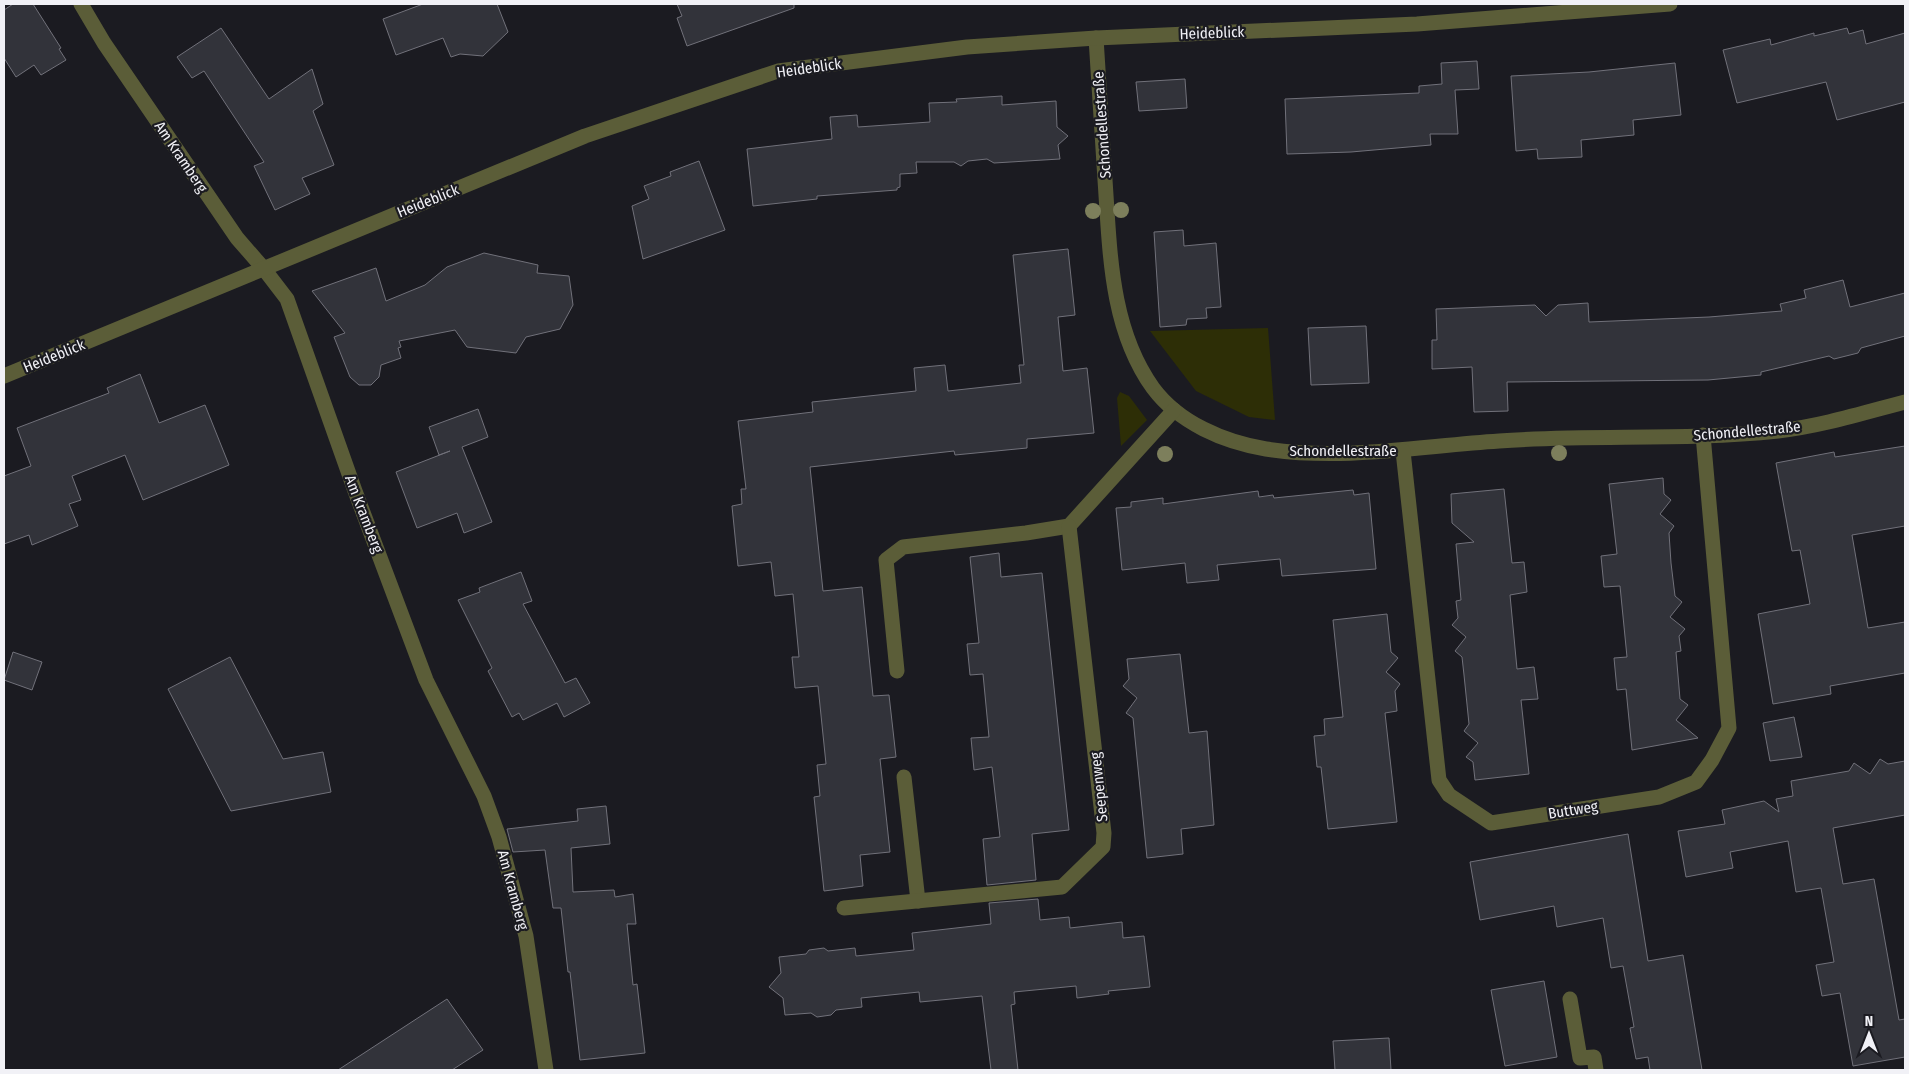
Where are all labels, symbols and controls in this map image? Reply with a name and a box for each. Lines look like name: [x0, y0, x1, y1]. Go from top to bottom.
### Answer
street label: Heideblick: [1179, 23, 1245, 43]
street label: Heideblick: [776, 55, 842, 81]
street label: Schondellestraße: [1089, 71, 1115, 179]
street label: Am Kramberg: [151, 118, 211, 196]
street label: Heideblick: [395, 181, 461, 221]
street label: Heideblick: [21, 336, 87, 376]
street label: Schondellestraße: [1693, 417, 1801, 445]
street label: Schondellestraße: [1289, 442, 1397, 460]
street label: Am Kramberg: [341, 472, 387, 556]
street label: Seepenweg: [1086, 751, 1112, 823]
street label: Buttweg: [1547, 797, 1599, 823]
street label: Am Kramberg: [494, 848, 532, 932]
north arrow: [1844, 1009, 1894, 1059]
text: N: [1865, 1013, 1873, 1030]

